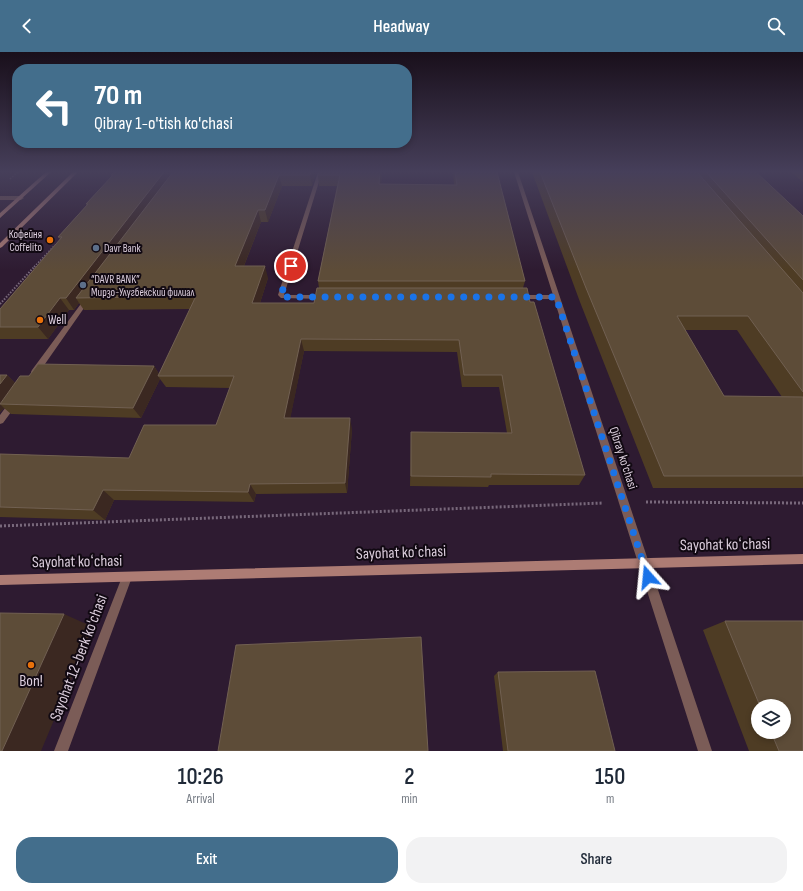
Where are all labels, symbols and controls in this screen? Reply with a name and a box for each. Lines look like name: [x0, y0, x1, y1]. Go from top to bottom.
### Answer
icon: back: [16, 15, 38, 37]
icon: search: [765, 15, 787, 37]
text: Headway: [373, 16, 430, 37]
text: 70 m: [94, 79, 142, 112]
icon: left: [28, 80, 80, 132]
text: Qibray 1-o'tish ko'chasi: [94, 113, 233, 134]
place label: Кофейня Coffelito: [9, 228, 42, 254]
marker: Кофейня Coffelito: [45, 235, 55, 245]
place label: Davr Bank: [104, 242, 142, 255]
marker: Davr Bank: [91, 243, 101, 253]
pin: [274, 249, 308, 283]
icon: arrive: [280, 255, 302, 277]
place label: “DAVR BANK” Мирзо-Улугбекский филиал: [91, 273, 195, 299]
marker: “DAVR BANK” Мирзо-Улугбекский филиал: [78, 280, 88, 290]
place label: Well: [48, 312, 66, 328]
marker: Well: [35, 315, 45, 325]
street label: Qibray ko'chasi: [605, 425, 641, 491]
street label: Sayohat koʻchasi: [680, 535, 770, 555]
street label: Sayohat koʻchasi: [356, 542, 446, 564]
street label: Sayohat koʻchasi: [32, 552, 122, 572]
position arrow: [627, 556, 669, 598]
street label: Sayohat 12-berk ko'chasi: [46, 592, 112, 724]
marker: Bon!: [26, 660, 36, 670]
place label: Bon!: [19, 672, 43, 691]
map controls: [751, 699, 791, 739]
button: layers: [751, 699, 791, 739]
text: 10:26: [178, 762, 224, 791]
text: 2: [404, 762, 414, 791]
text: 150: [595, 762, 625, 791]
text: Arrival: [187, 791, 215, 807]
text: min: [401, 791, 418, 807]
text: m: [606, 791, 614, 807]
button: Exit: [16, 837, 398, 883]
button: Share: [406, 837, 787, 883]

